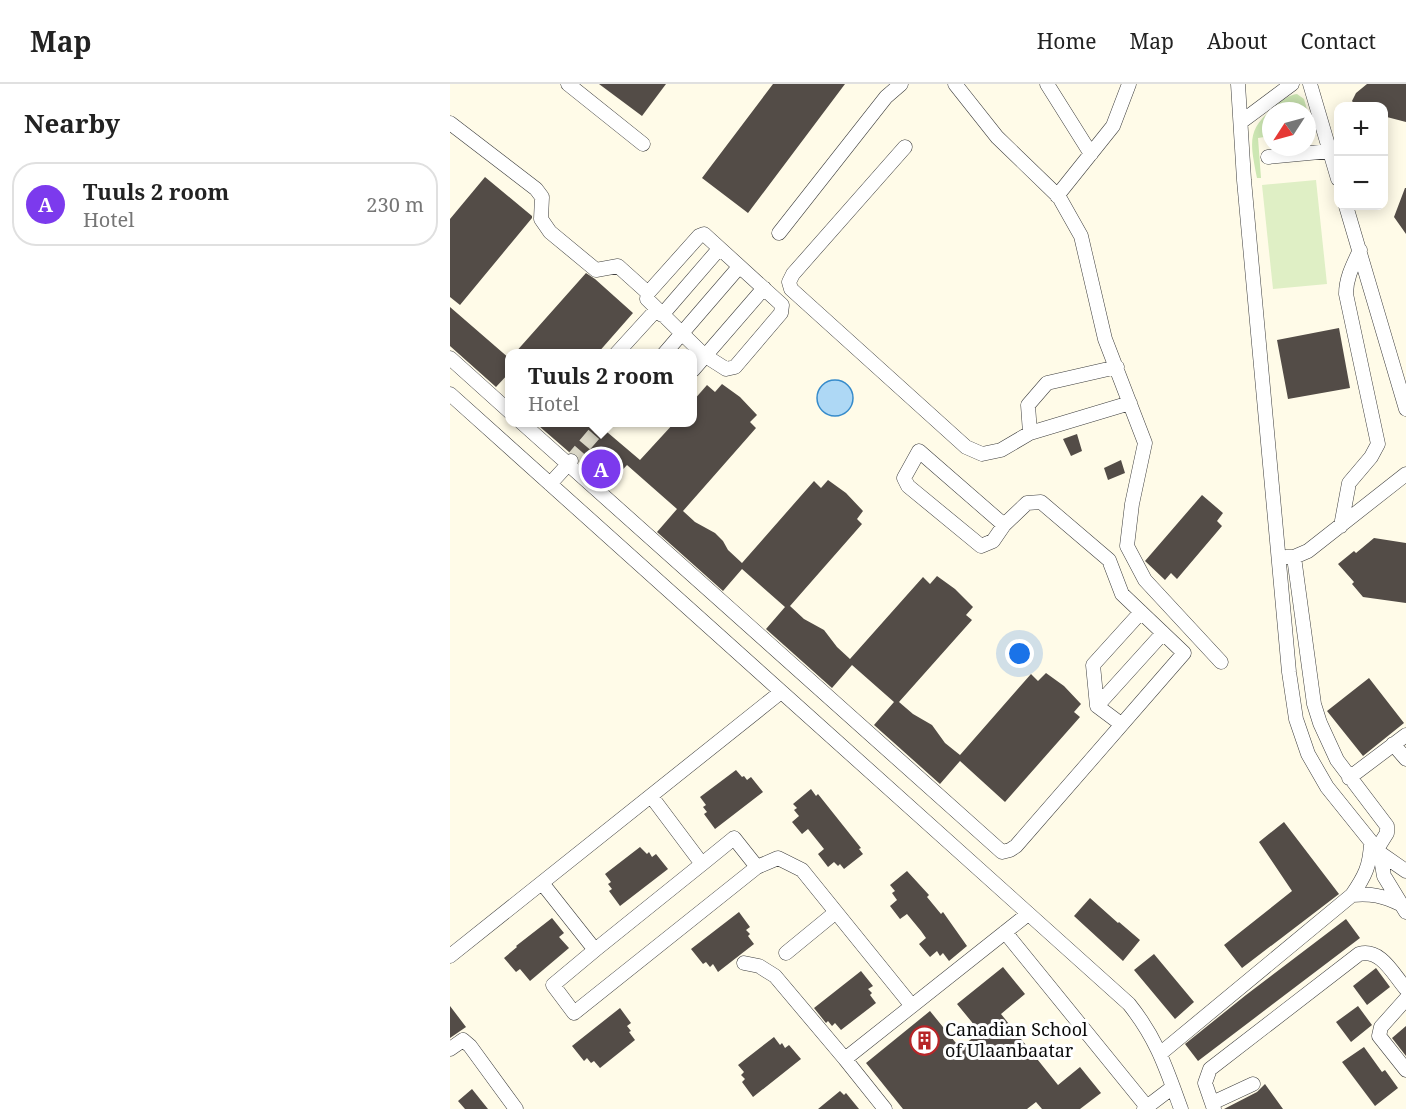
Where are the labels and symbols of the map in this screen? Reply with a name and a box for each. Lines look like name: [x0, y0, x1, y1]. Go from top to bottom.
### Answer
north arrow: [1262, 102, 1316, 156]
pin: A: [582, 446, 620, 492]
your location: [1005, 639, 1034, 668]
place label: Canadian School of Ulaanbaatar: [945, 1017, 1088, 1062]
building icon: Canadian School of Ulaanbaatar: [908, 1024, 940, 1056]

